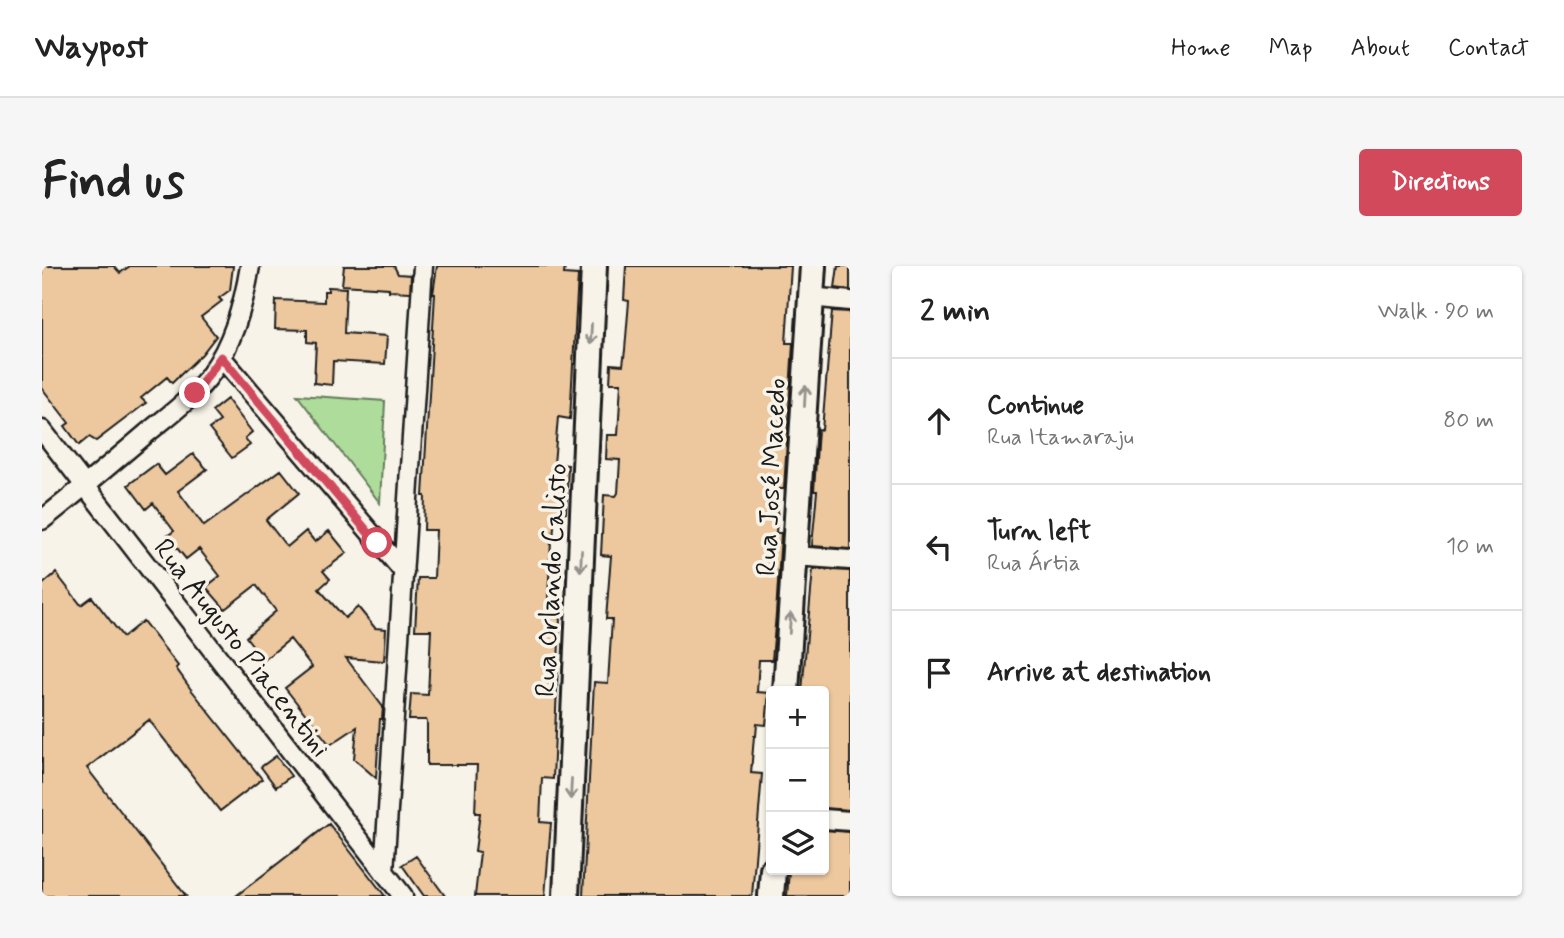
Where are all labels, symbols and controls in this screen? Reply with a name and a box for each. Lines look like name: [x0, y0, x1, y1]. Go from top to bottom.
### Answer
text: Waypost: [35, 26, 148, 70]
text: Home: [1171, 33, 1231, 64]
text: Map: [1269, 33, 1313, 64]
text: About: [1351, 33, 1410, 64]
text: Contact: [1448, 33, 1529, 64]
button: Directions: [1359, 149, 1522, 216]
text: Find us: [42, 150, 185, 215]
text: 2 min: [920, 292, 990, 331]
text: Walk · 90 m: [1378, 297, 1494, 327]
one-way arrow: [585, 322, 598, 345]
route end: [179, 377, 210, 408]
street label: Rua José Macedo: [749, 377, 796, 577]
one-way arrow: [798, 385, 811, 408]
text: Continue: [987, 389, 1084, 423]
icon: ahead: [920, 402, 958, 440]
text: 80 m: [1443, 406, 1494, 436]
text: Rua Itamaraju: [987, 423, 1134, 453]
street label: Rua Orlando Calisto: [528, 462, 577, 698]
text: Turn left: [987, 515, 1091, 549]
route start: [361, 527, 392, 558]
icon: left: [920, 528, 958, 566]
street label: Rua Augusto Piacentini: [144, 532, 338, 765]
text: 10 m: [1446, 532, 1494, 562]
text: Rua Ártia: [987, 549, 1081, 579]
one-way arrow: [574, 550, 587, 573]
one-way arrow: [784, 612, 797, 635]
icon: arrive: [920, 654, 958, 692]
text: Arrive at destination: [987, 656, 1211, 690]
map controls: [766, 686, 829, 875]
button: +: [766, 686, 829, 749]
button: −: [766, 749, 829, 812]
one-way arrow: [564, 777, 577, 800]
button: layers: [766, 812, 829, 875]

